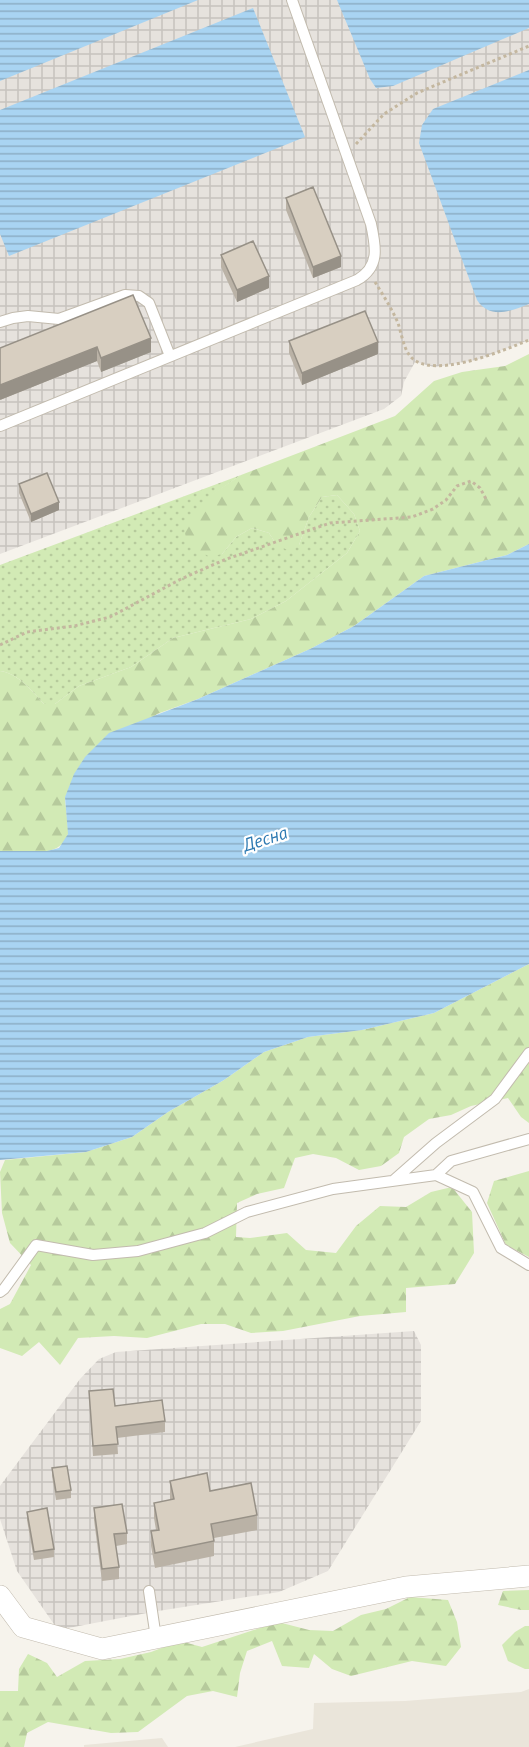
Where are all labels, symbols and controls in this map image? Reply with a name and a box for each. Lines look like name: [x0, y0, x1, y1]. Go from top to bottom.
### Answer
water label: Десна: [238, 820, 290, 857]

